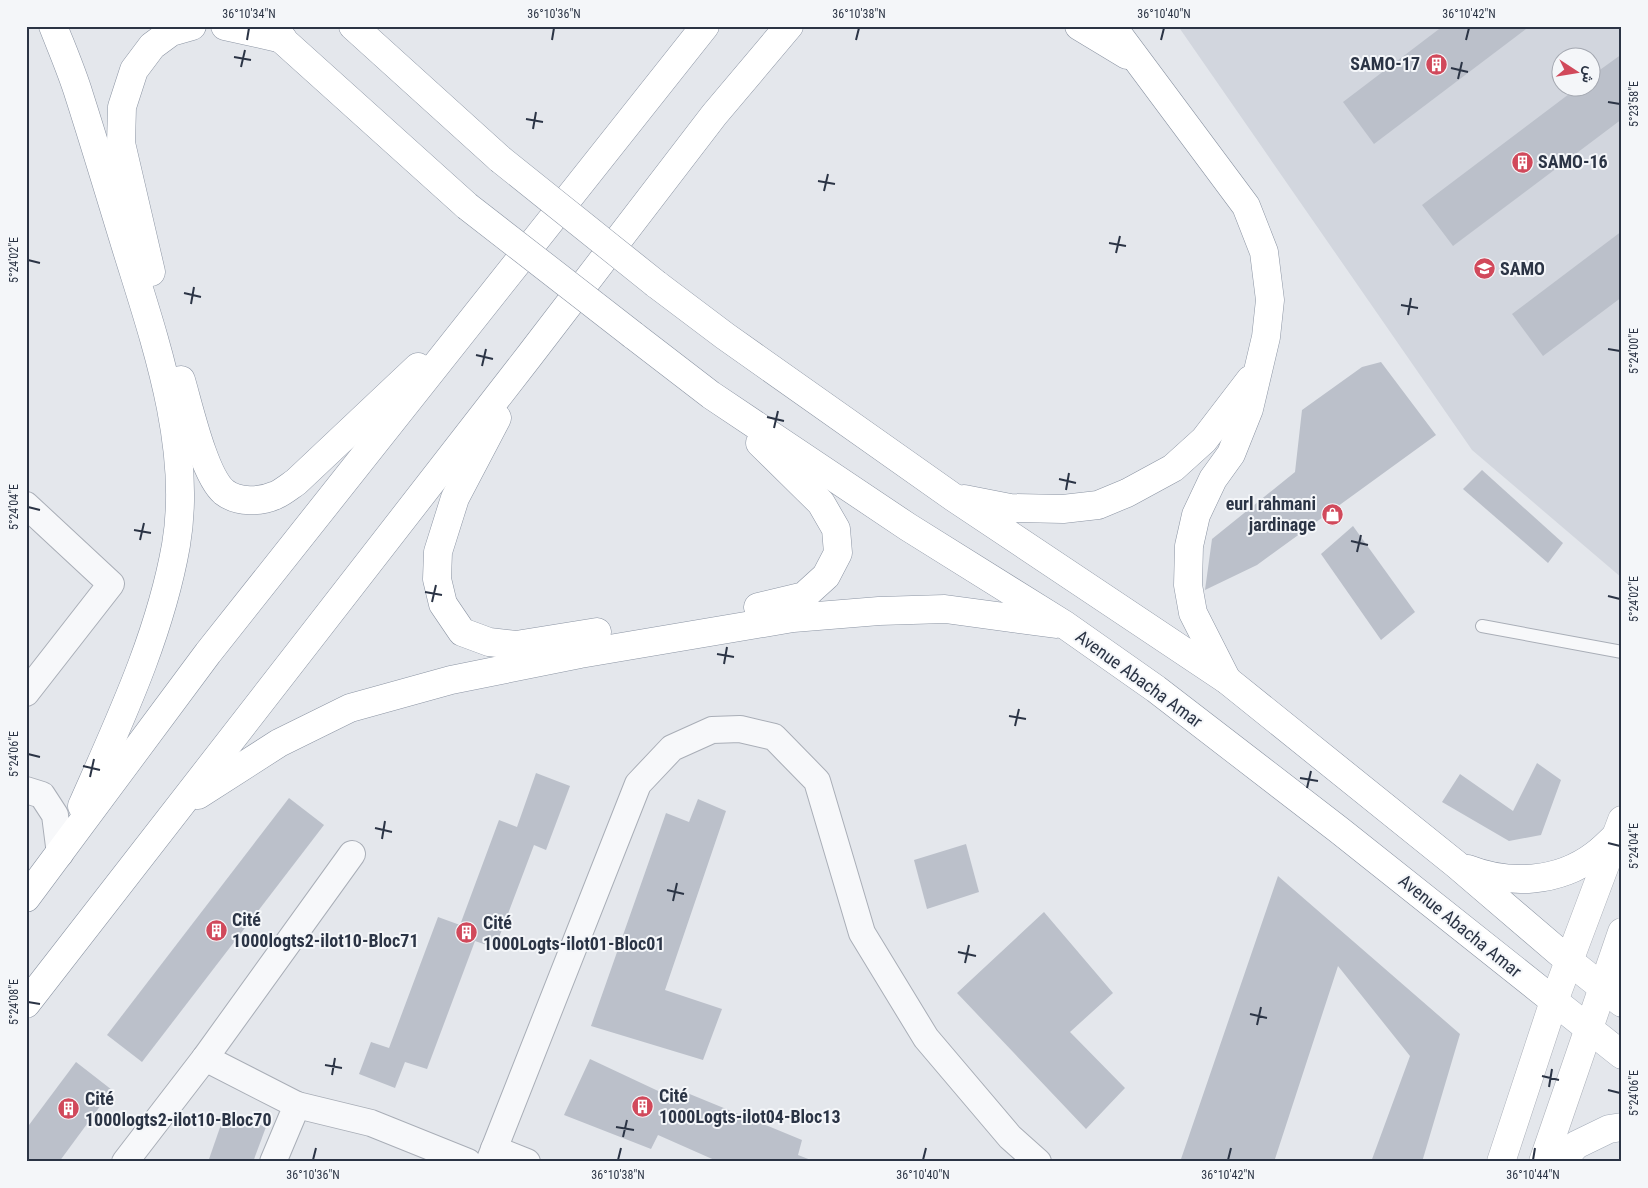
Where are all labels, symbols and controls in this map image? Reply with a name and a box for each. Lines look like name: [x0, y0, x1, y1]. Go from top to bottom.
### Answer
text: 36°10'34"N: [222, 7, 276, 21]
text: 36°10'36"N: [527, 7, 581, 21]
text: 36°10'38"N: [832, 7, 886, 21]
text: 36°10'40"N: [1137, 7, 1191, 21]
text: 36°10'42"N: [1442, 7, 1496, 21]
north arrow: [1550, 48, 1600, 98]
building icon: SAMO-17: [1424, 52, 1448, 76]
place label: SAMO-17: [1350, 53, 1420, 74]
text: ش: [1578, 65, 1598, 85]
text: 5°23'58"E: [1627, 81, 1641, 127]
building icon: SAMO-16: [1510, 150, 1534, 174]
place label: SAMO-16: [1538, 151, 1608, 172]
text: 5°24'02"E: [7, 237, 21, 283]
school or university icon: SAMO: [1472, 257, 1496, 281]
place label: SAMO: [1500, 258, 1545, 279]
text: 5°24'00"E: [1627, 328, 1641, 374]
text: 5°24'04"E: [7, 484, 21, 530]
place label: eurl rahmani jardinage: [1226, 493, 1316, 535]
shop icon: eurl rahmani jardinage: [1320, 502, 1344, 526]
text: 5°24'02"E: [1627, 576, 1641, 622]
street label: Avenue Abacha Amar: [1072, 626, 1207, 732]
text: 5°24'06"E: [7, 731, 21, 777]
text: 5°24'04"E: [1627, 823, 1641, 869]
street label: Avenue Abacha Amar: [1395, 870, 1526, 982]
place label: Cité 1000logts2-ilot10-Bloc71: [232, 909, 419, 951]
place label: Cité 1000Logts-ilot01-Bloc01: [483, 912, 665, 954]
building icon: Cité 1000logts2-ilot10-Bloc71: [204, 918, 228, 942]
building icon: Cité 1000Logts-ilot01-Bloc01: [455, 921, 479, 945]
text: 5°24'08"E: [7, 979, 21, 1025]
text: 5°24'06"E: [1627, 1070, 1641, 1116]
place label: Cité 1000Logts-ilot04-Bloc13: [659, 1085, 841, 1127]
place label: Cité 1000logts2-ilot10-Bloc70: [85, 1088, 272, 1130]
building icon: Cité 1000Logts-ilot04-Bloc13: [631, 1094, 655, 1118]
building icon: Cité 1000logts2-ilot10-Bloc70: [57, 1097, 81, 1121]
text: 36°10'36"N: [286, 1168, 340, 1182]
text: 36°10'38"N: [591, 1168, 645, 1182]
text: 36°10'40"N: [896, 1168, 950, 1182]
text: 36°10'42"N: [1201, 1168, 1255, 1182]
text: 36°10'44"N: [1506, 1168, 1560, 1182]

